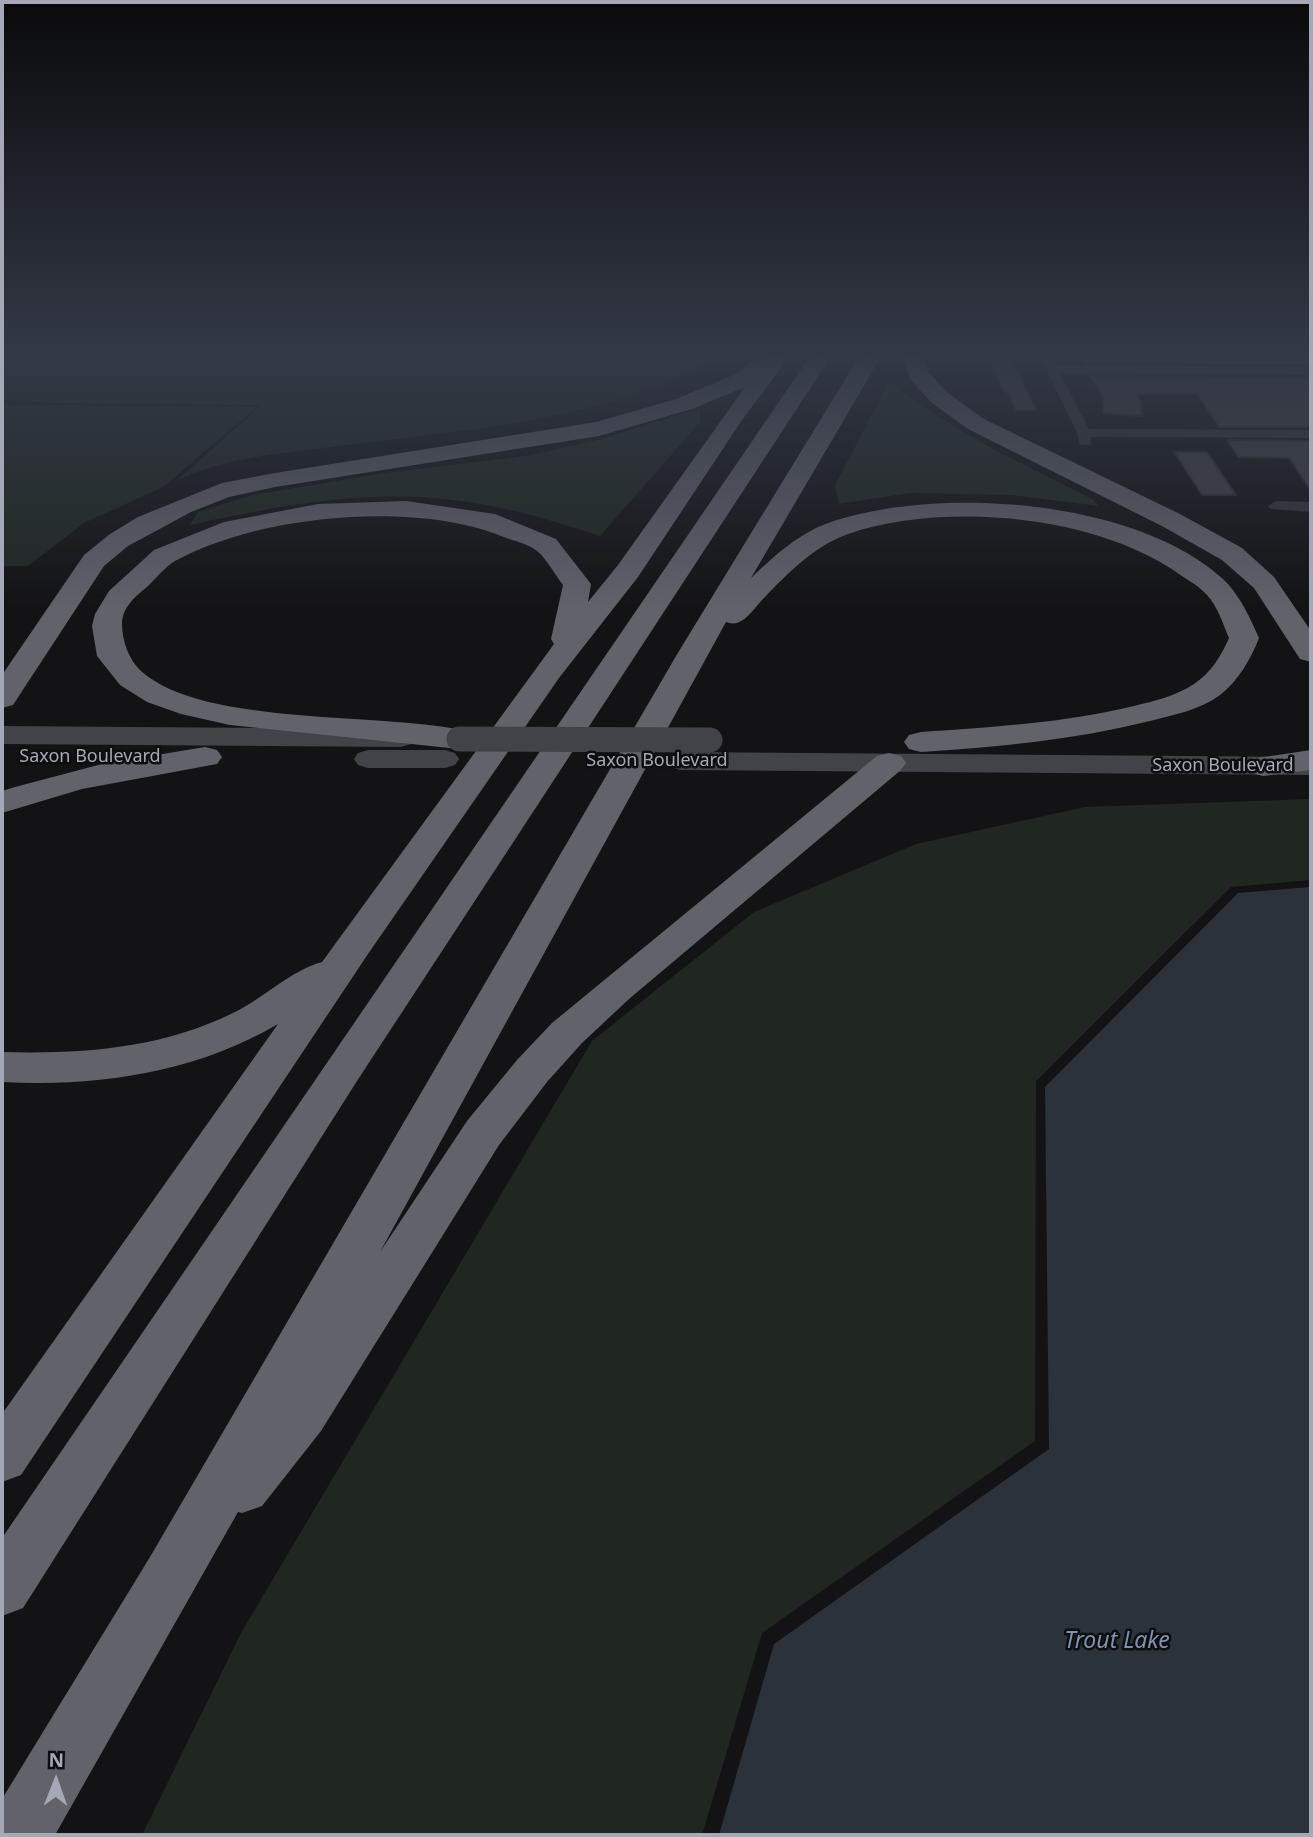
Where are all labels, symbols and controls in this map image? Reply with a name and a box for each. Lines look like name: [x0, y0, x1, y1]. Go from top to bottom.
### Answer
street label: Saxon Boulevard: [19, 746, 161, 768]
street label: Saxon Boulevard: [586, 750, 728, 772]
street label: Saxon Boulevard: [1152, 755, 1294, 777]
water label: Trout Lake: [1064, 1627, 1170, 1655]
north arrow: [21, 1746, 91, 1816]
text: N: [48, 1747, 64, 1773]

